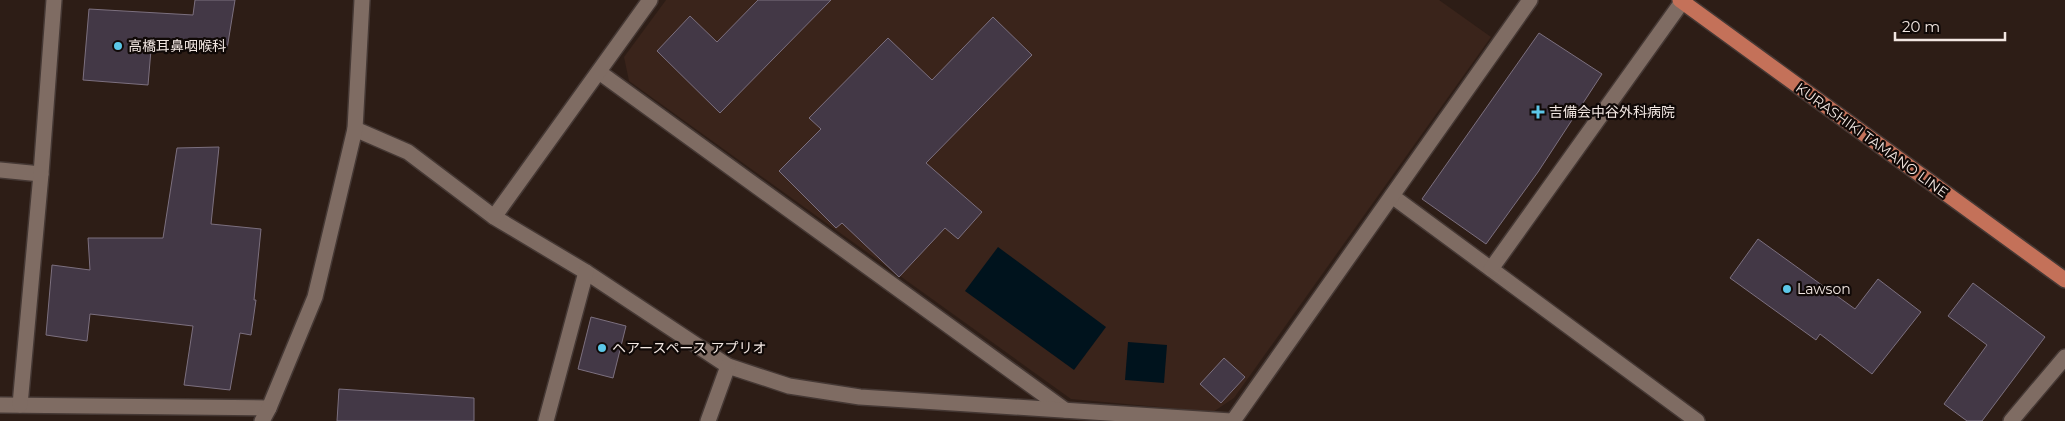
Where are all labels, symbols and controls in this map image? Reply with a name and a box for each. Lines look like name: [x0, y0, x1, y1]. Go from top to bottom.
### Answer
scale bar: [1895, 10, 2005, 42]
text: 20 m: [1902, 17, 1940, 36]
place label: 高橋耳鼻咽喉科: [128, 37, 226, 55]
marker: 高橋耳鼻咽喉科: [112, 40, 124, 52]
street label: KURASHIKI TAMANO LINE: [1792, 79, 1952, 201]
place label: 吉備会中谷外科病院: [1549, 103, 1675, 121]
marker: 吉備会中谷外科病院: [1531, 105, 1545, 119]
place label: Lawson: [1797, 280, 1851, 298]
marker: Lawson: [1781, 283, 1793, 295]
place label: ヘアースペース アプリオ: [612, 339, 766, 357]
marker: ヘアースペース アプリオ: [596, 342, 608, 354]

